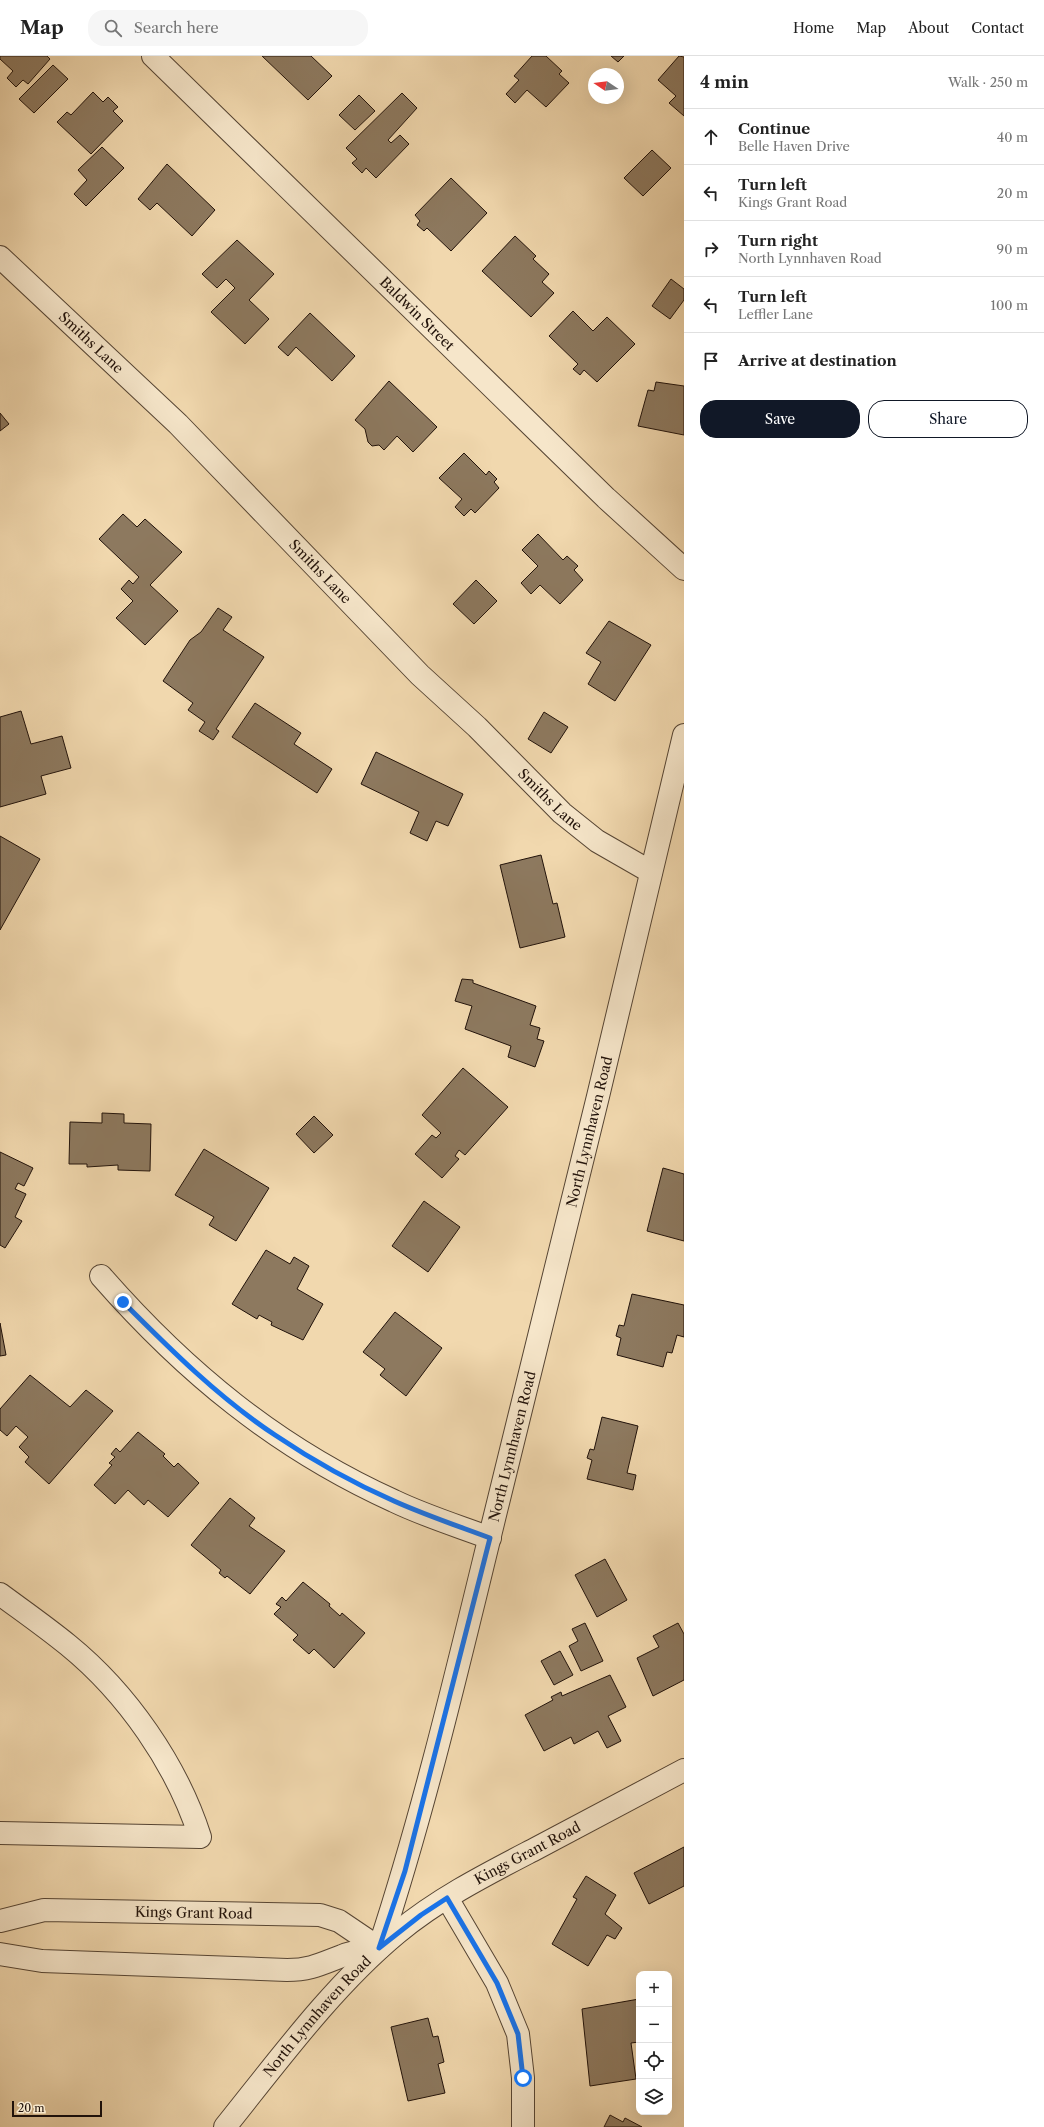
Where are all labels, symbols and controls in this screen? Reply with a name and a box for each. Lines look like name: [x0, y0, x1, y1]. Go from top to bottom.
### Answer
search box: [88, 10, 368, 46]
text: Map: [20, 16, 64, 39]
icon: search: [102, 17, 124, 39]
text: Search here: [134, 18, 219, 37]
text: Home: [793, 19, 834, 37]
text: Map: [856, 19, 886, 37]
text: About: [908, 19, 949, 37]
text: Contact: [971, 19, 1024, 37]
north arrow: [588, 68, 624, 104]
text: 4 min: [700, 72, 749, 92]
text: Walk · 250 m: [948, 74, 1028, 90]
text: Continue: [738, 119, 810, 138]
icon: ahead: [700, 126, 722, 148]
text: 40 m: [997, 129, 1028, 145]
text: Belle Haven Drive: [738, 138, 850, 154]
text: Turn left: [738, 175, 807, 194]
icon: left: [700, 182, 722, 204]
text: 20 m: [997, 185, 1028, 201]
text: Kings Grant Road: [738, 194, 847, 210]
text: Turn right: [738, 231, 818, 250]
icon: right: [700, 238, 722, 260]
text: 90 m: [997, 241, 1028, 257]
text: North Lynnhaven Road: [738, 250, 882, 266]
street label: Baldwin Street: [376, 273, 458, 354]
text: Turn left: [738, 287, 807, 306]
icon: left: [700, 294, 722, 316]
text: 100 m: [990, 297, 1028, 313]
text: Leffler Lane: [738, 306, 813, 322]
street label: Smiths Lane: [55, 308, 127, 377]
icon: arrive: [700, 350, 722, 372]
text: Arrive at destination: [738, 351, 897, 370]
button: Save: [700, 400, 860, 438]
button: Share: [868, 400, 1028, 438]
street label: Smiths Lane: [285, 536, 355, 608]
street label: Smiths Lane: [514, 765, 586, 835]
street label: North Lynnhaven Road: [562, 1054, 616, 1209]
route end: [114, 1293, 132, 1311]
street label: North Lynnhaven Road: [485, 1369, 540, 1524]
street label: Kings Grant Road: [471, 1817, 584, 1889]
street label: Kings Grant Road: [135, 1903, 253, 1923]
street label: North Lynnhaven Road: [259, 1952, 375, 2081]
map controls: [636, 1971, 672, 2115]
button: +: [636, 1971, 672, 2007]
button: −: [636, 2007, 672, 2043]
button: locate: [636, 2043, 672, 2079]
route start: [514, 2069, 532, 2087]
button: layers: [636, 2079, 672, 2115]
scale bar: [12, 2099, 102, 2118]
text: 20 m: [18, 2101, 44, 2115]

